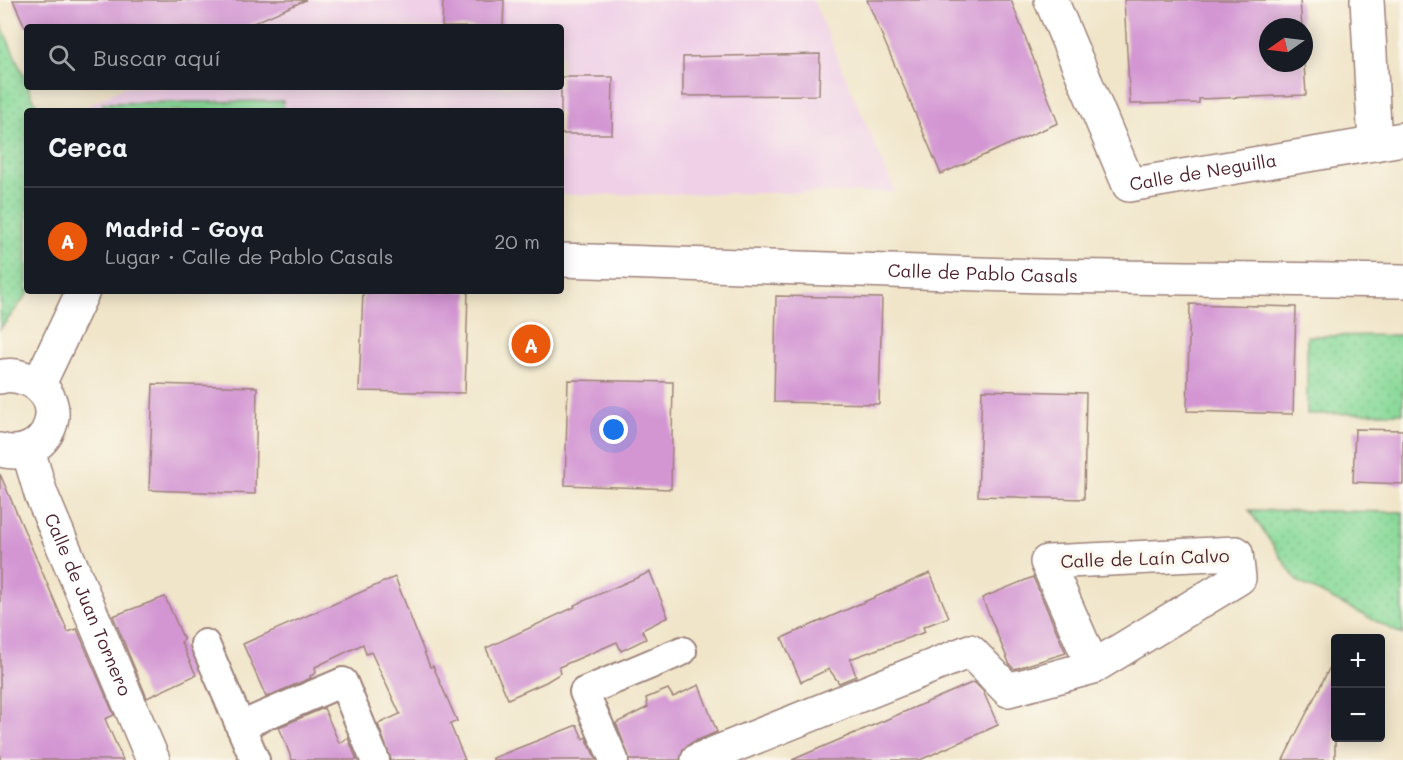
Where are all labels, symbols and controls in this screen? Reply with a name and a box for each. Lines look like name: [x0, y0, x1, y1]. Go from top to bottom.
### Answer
north arrow: [1259, 18, 1313, 72]
search box: [24, 24, 564, 90]
icon: search: [45, 41, 78, 74]
text: Buscar aquí: [93, 43, 221, 72]
text: Cerca: [48, 130, 128, 164]
street label: Calle de Neguilla: [1128, 147, 1278, 196]
text: Madrid - Goya: [105, 214, 264, 243]
text: A: [61, 228, 74, 254]
text: 20 m: [494, 228, 540, 254]
text: Lugar · Calle de Pablo Casals: [105, 243, 393, 269]
street label: Calle de Pablo Casals: [887, 258, 1078, 287]
pin: A: [512, 322, 550, 366]
your location: [599, 415, 628, 444]
street label: Calle de Juan Tornero: [39, 509, 138, 699]
street label: Calle de Laín Calvo: [1060, 543, 1230, 573]
map controls: [1331, 634, 1385, 742]
button: +: [1331, 634, 1385, 688]
button: −: [1331, 688, 1385, 742]

